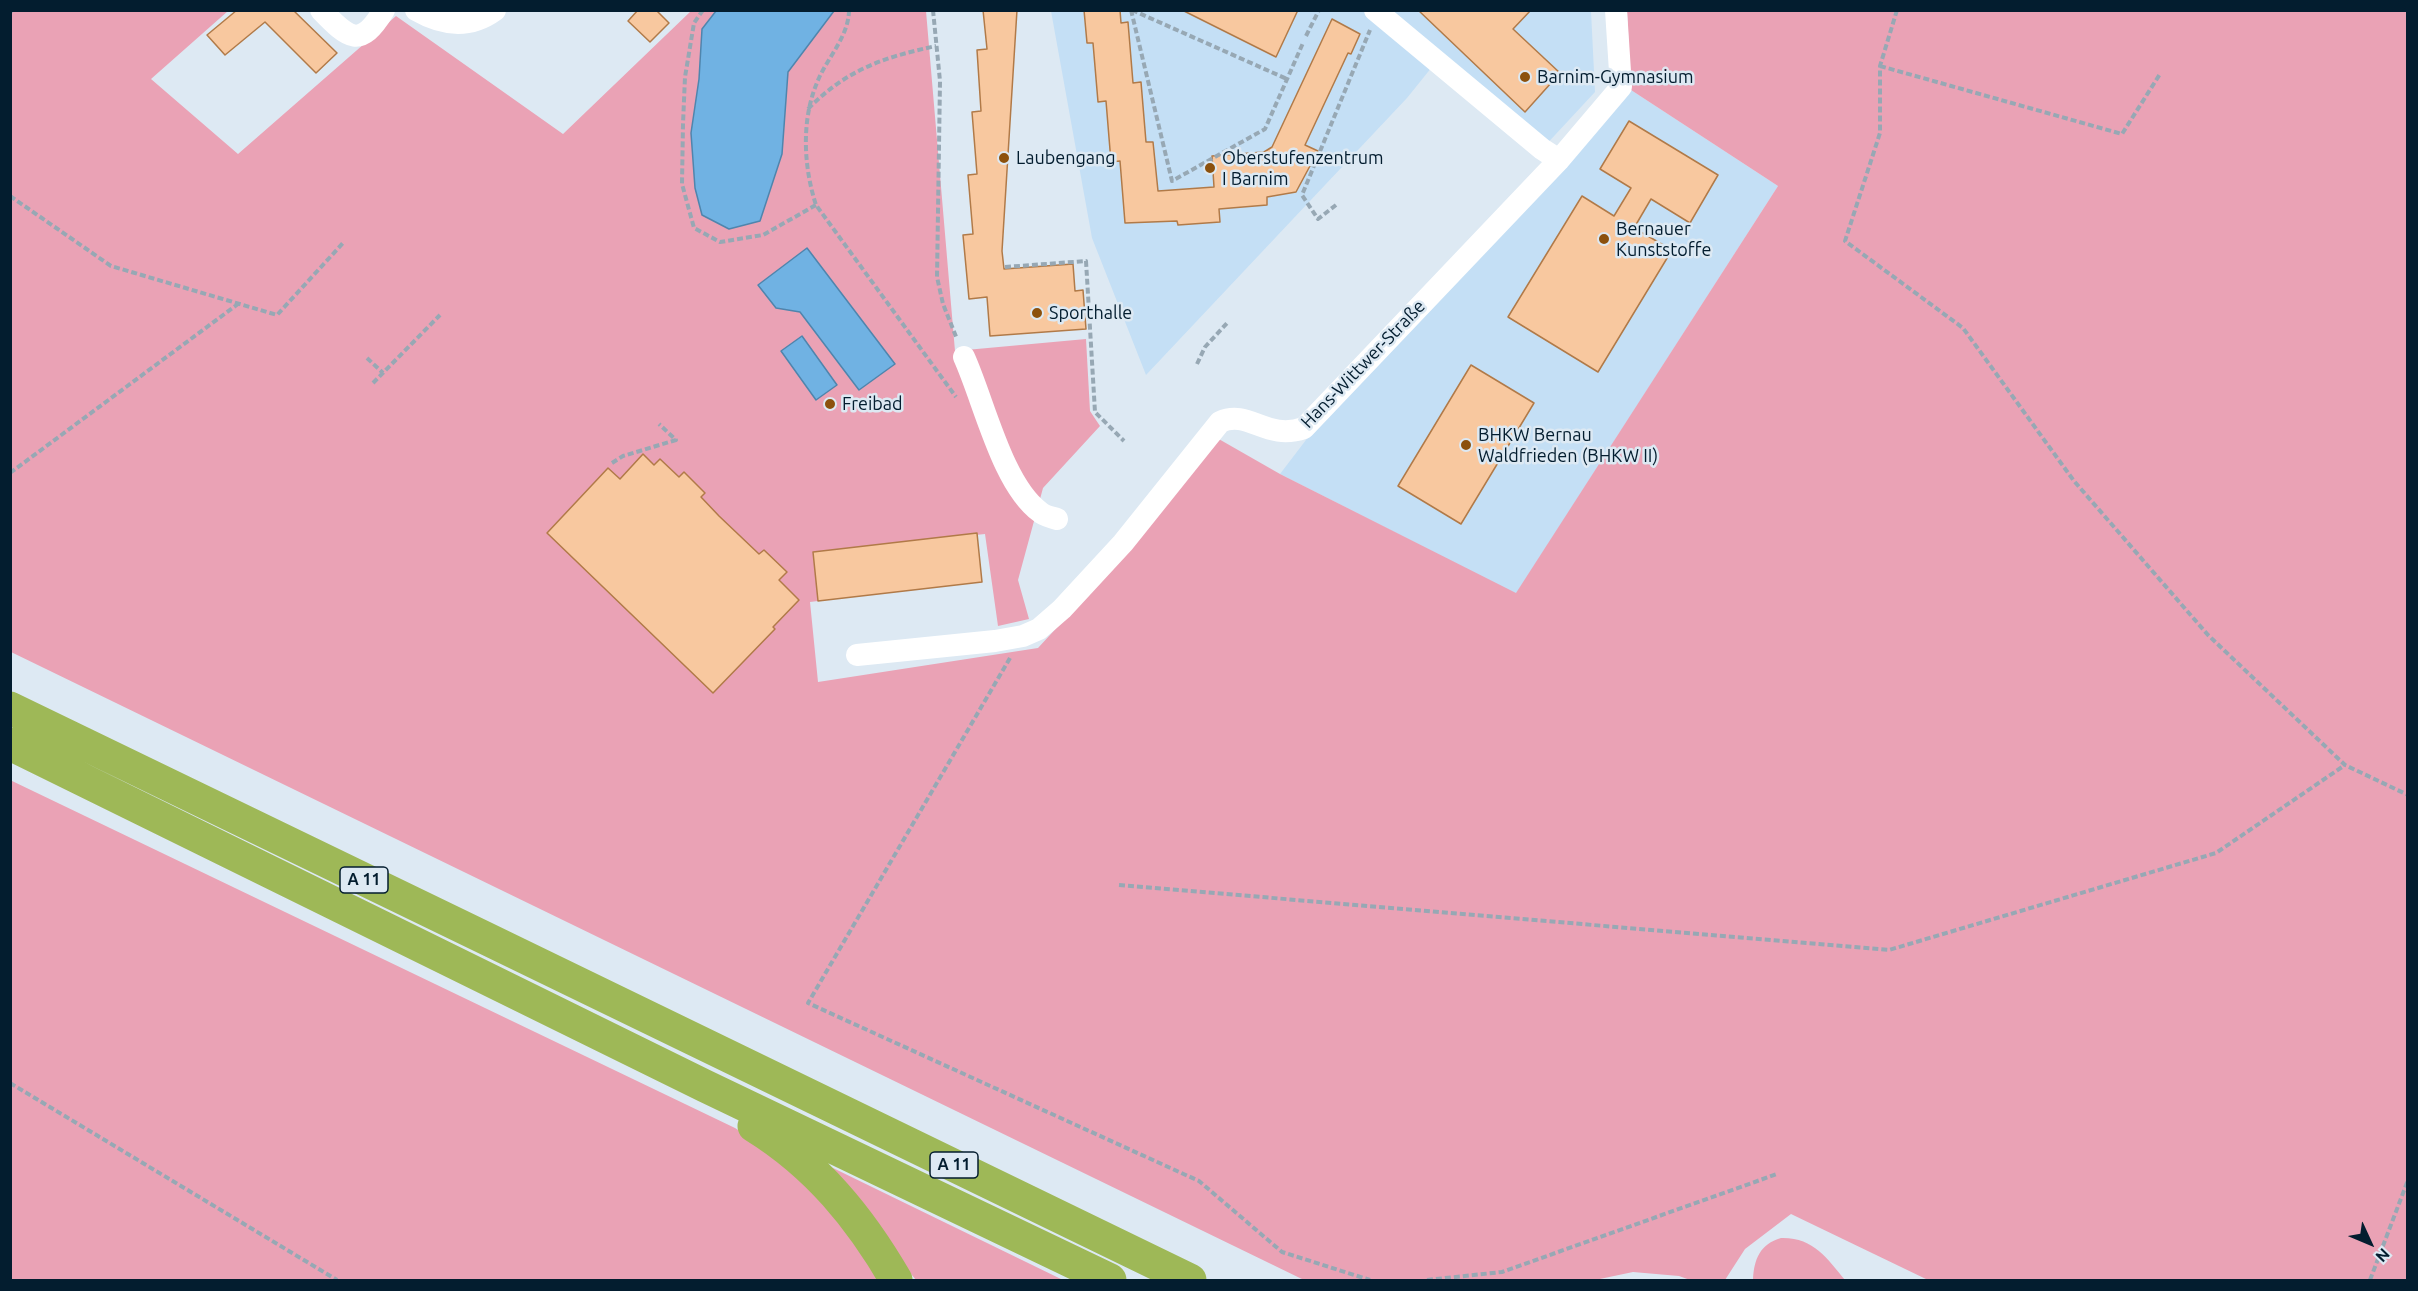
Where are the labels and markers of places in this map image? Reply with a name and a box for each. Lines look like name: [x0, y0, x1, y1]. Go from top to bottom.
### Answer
place label: Barnim-Gymnasium: [1537, 66, 1693, 88]
marker: Barnim-Gymnasium: [1518, 70, 1532, 84]
place label: Laubengang: [1016, 147, 1116, 169]
place label: Oberstufenzentrum I Barnim: [1222, 147, 1384, 190]
marker: Laubengang: [997, 151, 1011, 165]
marker: Oberstufenzentrum I Barnim: [1203, 161, 1217, 175]
place label: Bernauer Kunststoffe: [1616, 218, 1711, 260]
marker: Bernauer Kunststoffe: [1597, 232, 1611, 246]
place label: Sporthalle: [1049, 302, 1132, 324]
marker: Sporthalle: [1030, 306, 1044, 320]
place label: Freibad: [842, 393, 903, 415]
marker: Freibad: [823, 397, 837, 411]
place label: BHKW Bernau Waldfrieden (BHKW II): [1478, 424, 1658, 466]
marker: BHKW Bernau Waldfrieden (BHKW II): [1459, 438, 1473, 452]

